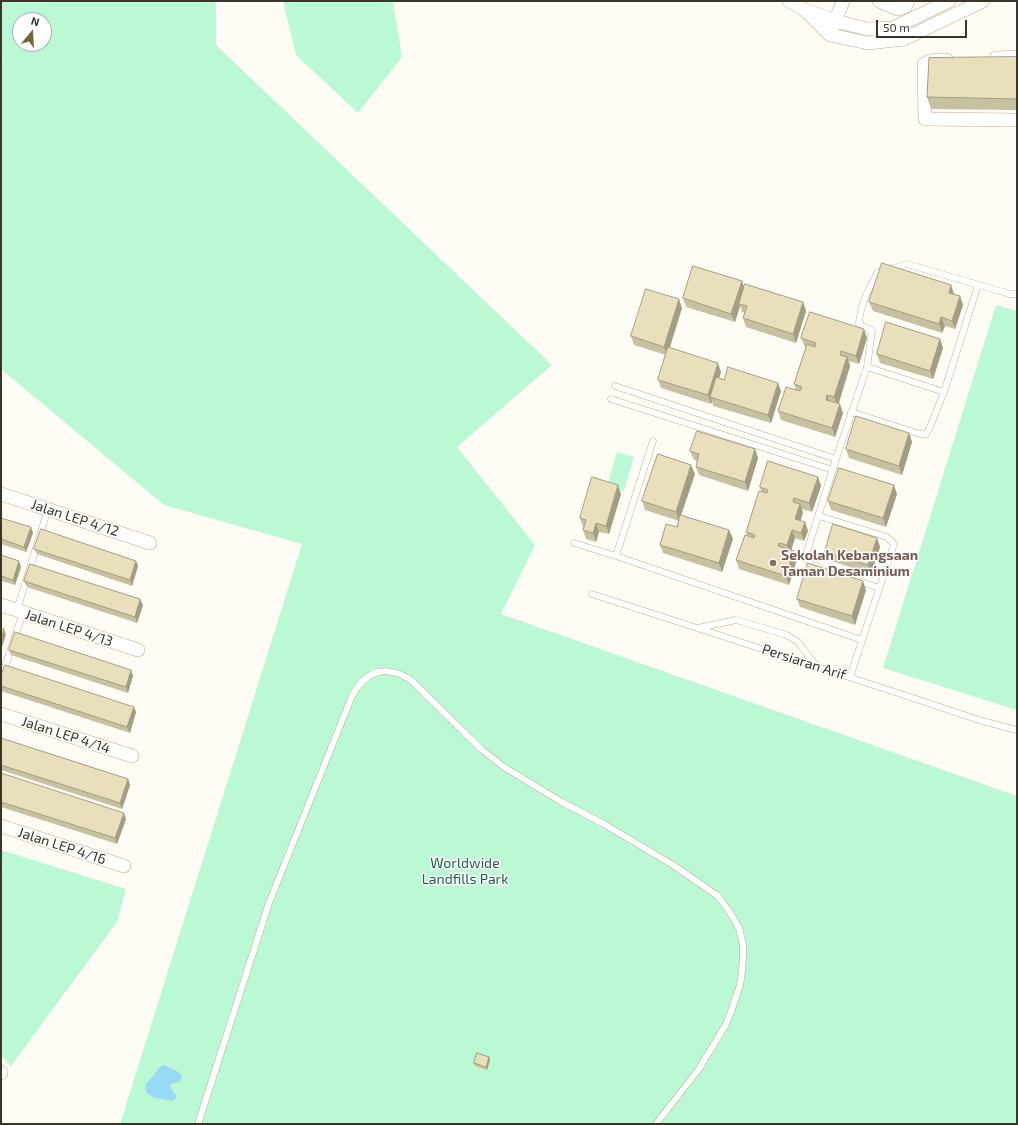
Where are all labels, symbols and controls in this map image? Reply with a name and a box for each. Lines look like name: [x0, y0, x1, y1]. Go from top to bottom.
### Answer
north arrow: [12, 12, 52, 52]
scale bar: [878, 12, 969, 38]
text: N: [30, 14, 41, 28]
text: 50 m: [883, 20, 910, 34]
street label: Jalan LEP 4/12: [29, 496, 121, 540]
place label: Sekolah Kebangsaan Taman Desaminium: [781, 547, 918, 580]
marker: Sekolah Kebangsaan Taman Desaminium: [768, 558, 778, 568]
street label: Jalan LEP 4/13: [23, 606, 115, 650]
street label: Persiaran Arif: [760, 641, 848, 683]
street label: Jalan LEP 4/14: [20, 713, 112, 757]
street label: Jalan LEP 4/16: [16, 824, 108, 868]
park label: Worldwide Landfills Park: [422, 855, 508, 888]

